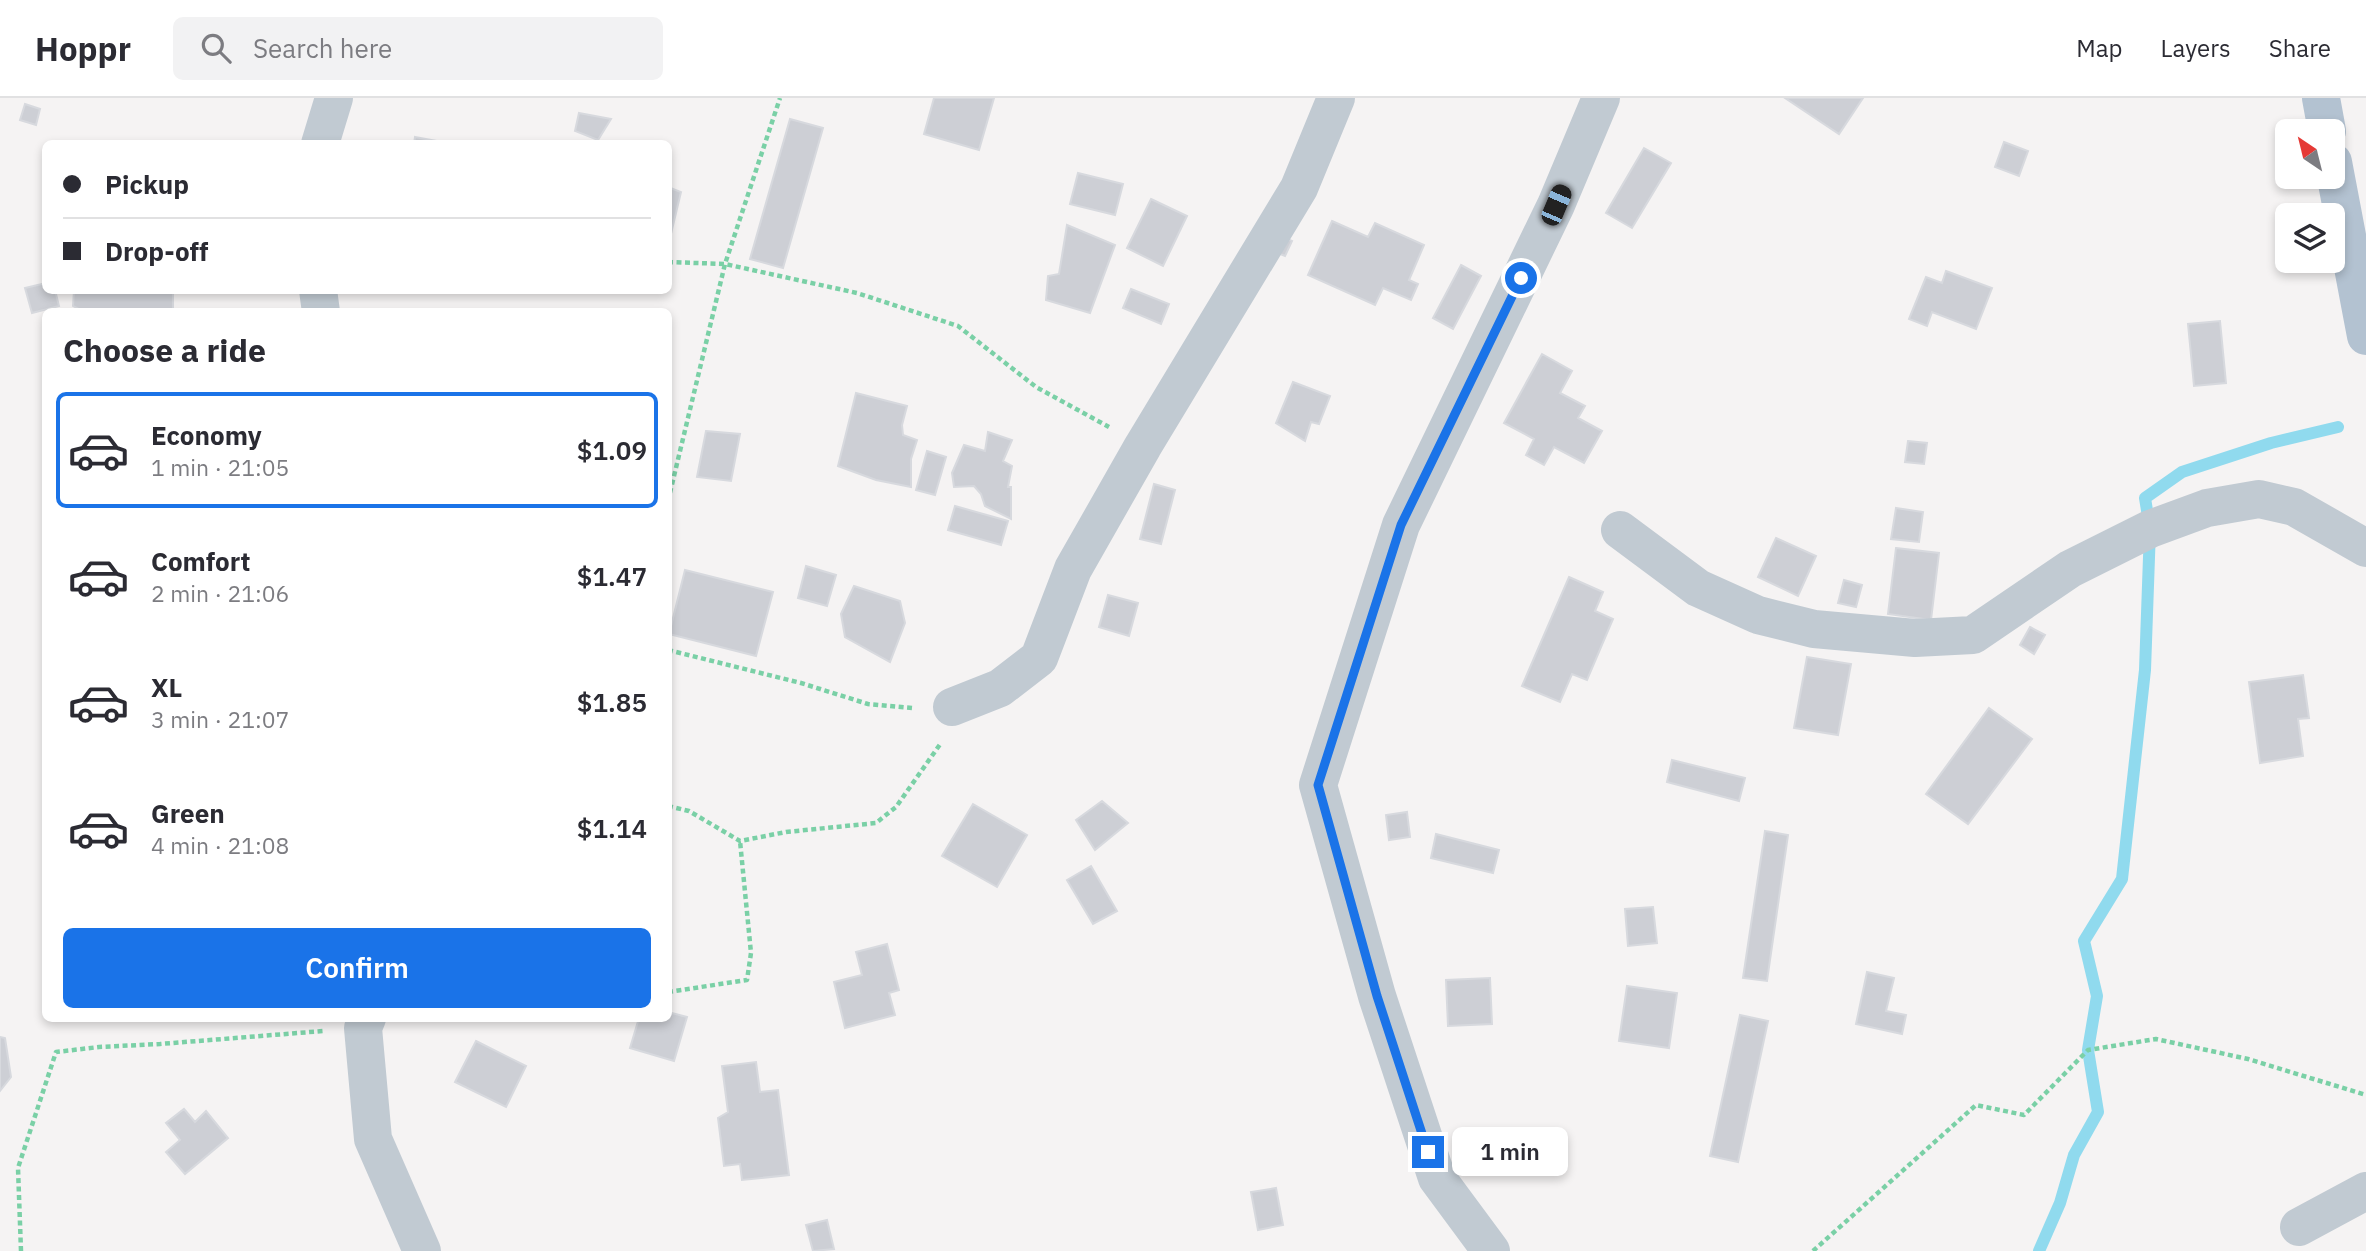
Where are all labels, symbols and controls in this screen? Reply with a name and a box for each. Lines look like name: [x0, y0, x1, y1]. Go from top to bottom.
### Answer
search box: [173, 17, 663, 80]
text: Hoppr: [35, 27, 131, 70]
icon: search: [197, 29, 235, 67]
text: Search here: [253, 31, 392, 65]
text: Map: [2076, 32, 2123, 64]
text: Layers: [2161, 32, 2231, 64]
text: Share: [2269, 32, 2331, 64]
north arrow: [2275, 119, 2345, 189]
map controls: [2275, 119, 2345, 273]
text: Pickup: [105, 167, 189, 201]
car: [1539, 182, 1574, 228]
button: layers: [2275, 203, 2345, 273]
text: Drop-off: [105, 234, 208, 268]
route start: [1505, 262, 1537, 294]
text: Choose a ride: [63, 329, 266, 371]
text: Economy: [151, 418, 262, 452]
icon: car: [67, 419, 130, 482]
text: $1.09: [577, 433, 647, 467]
text: 1 min · 21:05: [151, 452, 289, 482]
text: Comfort: [151, 544, 250, 578]
icon: car: [67, 545, 130, 608]
text: $1.47: [577, 559, 647, 593]
text: 2 min · 21:06: [151, 578, 289, 608]
text: XL: [151, 670, 182, 704]
icon: car: [67, 671, 130, 734]
text: $1.85: [577, 685, 647, 719]
text: 3 min · 21:07: [151, 704, 289, 734]
text: Green: [151, 796, 225, 830]
icon: car: [67, 797, 130, 860]
text: $1.14: [577, 811, 647, 845]
text: 4 min · 21:08: [151, 830, 289, 860]
button: Confirm: [63, 928, 651, 1008]
callout: 1 min: [1452, 1128, 1568, 1176]
route end: [1412, 1136, 1444, 1168]
text: 1 min: [1480, 1136, 1540, 1166]

